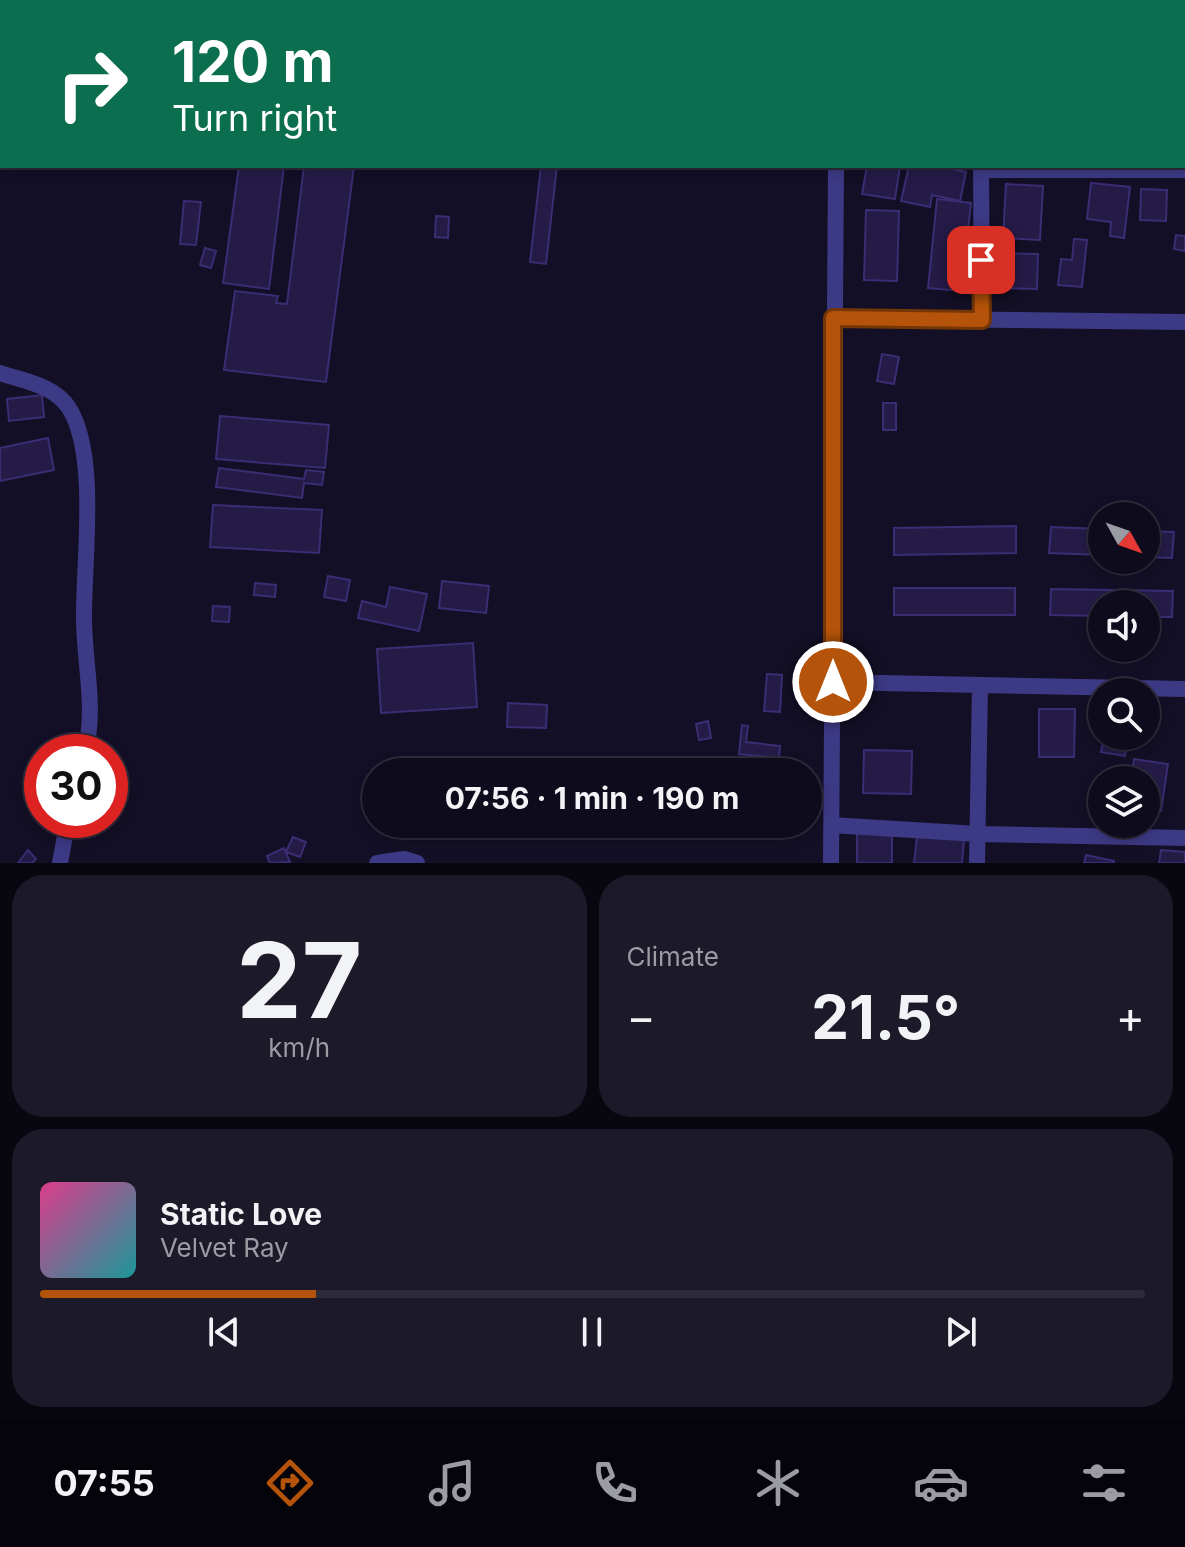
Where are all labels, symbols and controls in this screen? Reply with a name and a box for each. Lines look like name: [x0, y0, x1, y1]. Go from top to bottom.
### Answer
text: 120 m: [172, 28, 334, 96]
icon: right: [40, 32, 144, 136]
text: Turn right: [172, 96, 337, 140]
pin: [947, 226, 1015, 294]
icon: arrive: [959, 238, 1003, 282]
north arrow: [1088, 502, 1160, 574]
map controls: [1088, 502, 1160, 838]
button: sound: [1088, 590, 1160, 662]
position arrow: [791, 640, 875, 724]
button: search: [1088, 678, 1160, 750]
speed limit sign: 30: [24, 734, 128, 838]
button: layers: [1088, 766, 1160, 838]
text: 07:56 · 1 min · 190 m: [445, 780, 739, 816]
text: 27: [236, 917, 362, 1043]
text: Climate: [627, 941, 719, 972]
text: 21.5°: [811, 981, 960, 1053]
text: −: [627, 990, 656, 1044]
text: +: [1116, 990, 1145, 1044]
text: km/h: [268, 1032, 330, 1063]
text: Static Love: [160, 1196, 322, 1232]
text: Velvet Ray: [160, 1232, 289, 1263]
icon: previous: [202, 1310, 246, 1354]
icon: pause: [570, 1310, 614, 1354]
icon: next: [939, 1310, 983, 1354]
icon: directions: [262, 1455, 318, 1511]
icon: music: [424, 1455, 480, 1511]
icon: phone: [587, 1455, 643, 1511]
icon: climate: [750, 1455, 806, 1511]
icon: car: [913, 1455, 969, 1511]
icon: filters: [1076, 1455, 1132, 1511]
text: 07:55: [53, 1461, 155, 1505]

